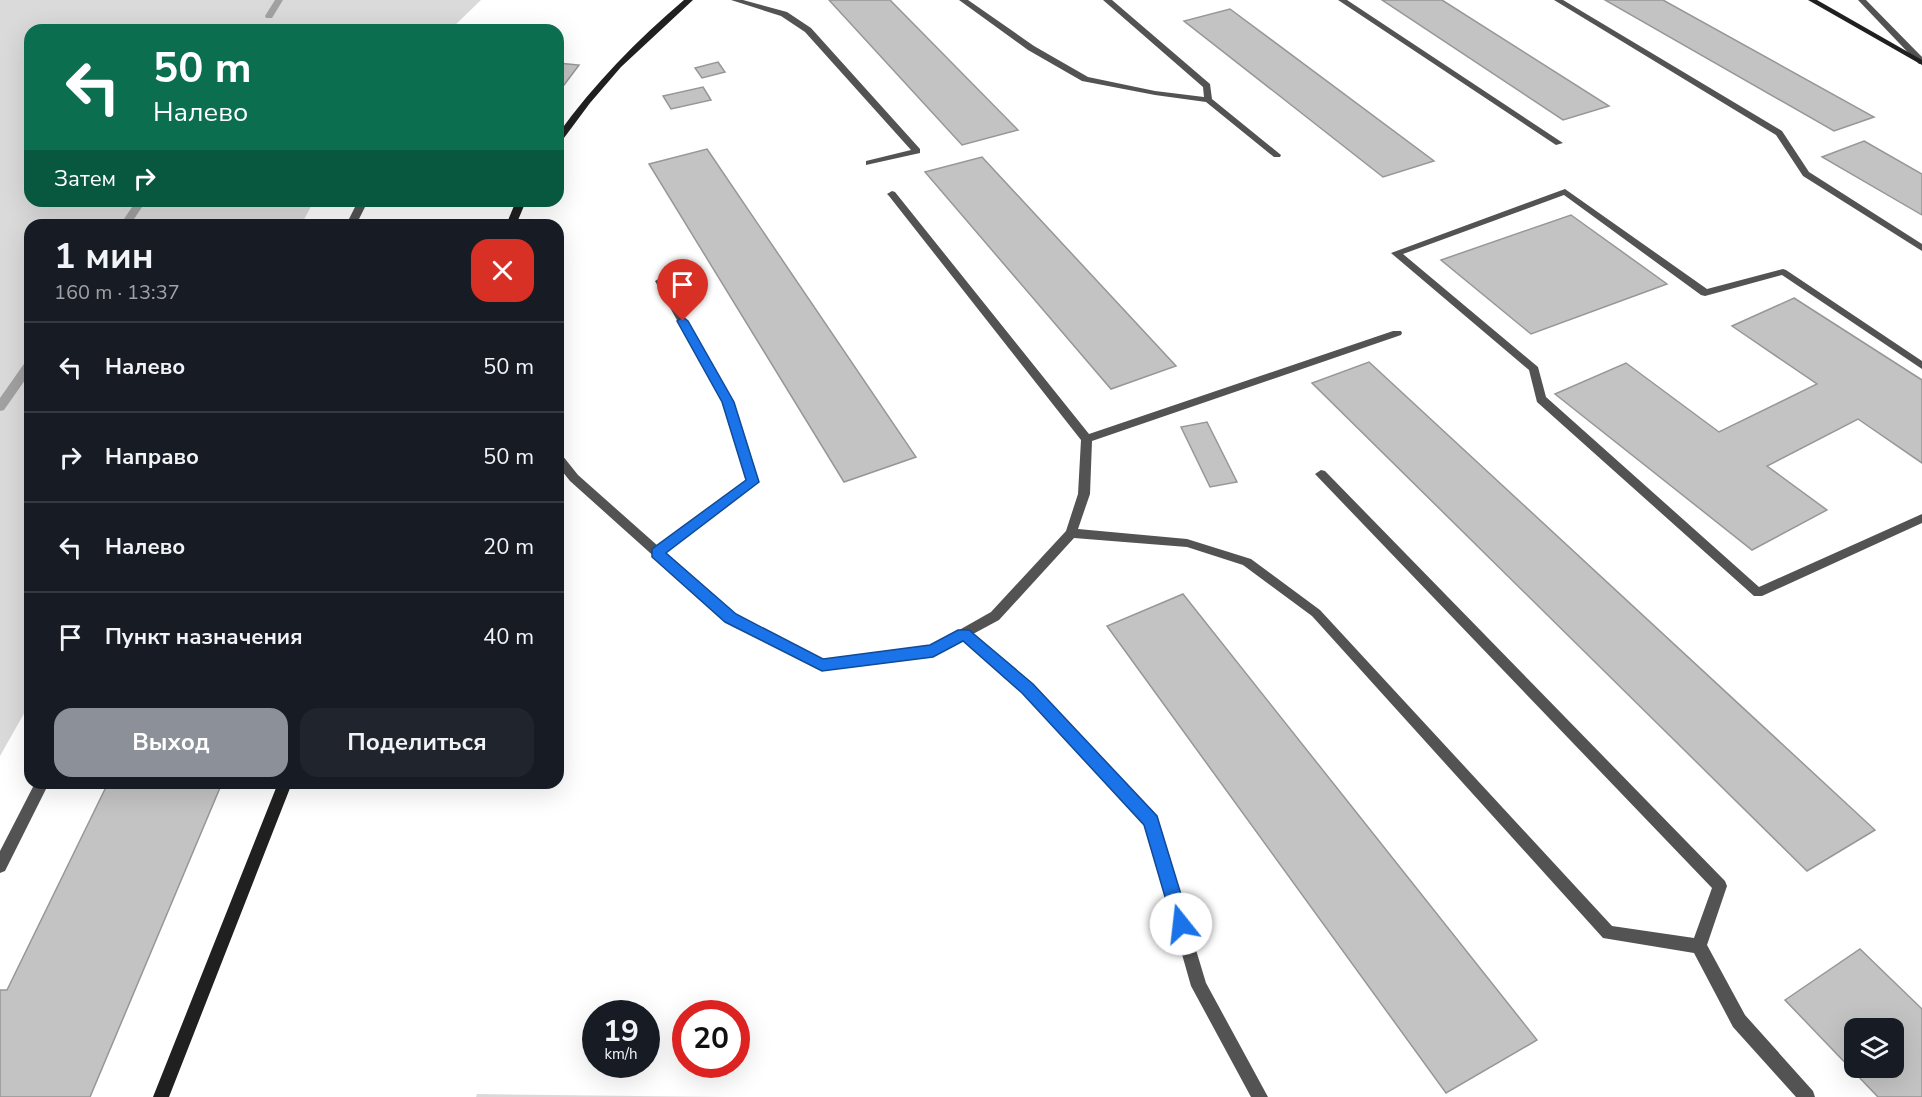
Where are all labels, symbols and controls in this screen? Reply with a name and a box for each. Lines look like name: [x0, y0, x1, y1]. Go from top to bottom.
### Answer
text: 50 m: [153, 40, 252, 97]
icon: left: [54, 48, 132, 126]
text: Налево: [153, 94, 248, 131]
icon: right: [128, 162, 161, 195]
text: Затем: [54, 164, 116, 194]
text: 1 мин: [54, 232, 154, 281]
button: close: [471, 239, 534, 302]
pin: [657, 259, 708, 321]
icon: arrive: [666, 268, 699, 301]
text: 160 m · 13:37: [54, 279, 180, 306]
icon: left: [54, 351, 87, 384]
text: Налево: [105, 352, 185, 382]
text: 50 m: [483, 352, 534, 382]
icon: right: [54, 441, 87, 474]
text: Направо: [105, 442, 199, 472]
text: 50 m: [483, 442, 534, 472]
icon: left: [54, 531, 87, 564]
text: Налево: [105, 532, 185, 562]
text: 20 m: [483, 532, 534, 562]
icon: arrive: [54, 621, 87, 654]
text: Пункт назначения: [105, 622, 303, 652]
text: 40 m: [483, 622, 534, 652]
button: Выход: [54, 708, 288, 777]
button: Поделиться: [300, 708, 534, 777]
position arrow: [1149, 892, 1213, 956]
speed limit sign: 20: [672, 1000, 750, 1078]
text: 19: [603, 1011, 639, 1052]
map controls: [1844, 1018, 1904, 1078]
button: layers: [1844, 1018, 1904, 1078]
text: km/h: [604, 1044, 638, 1064]

